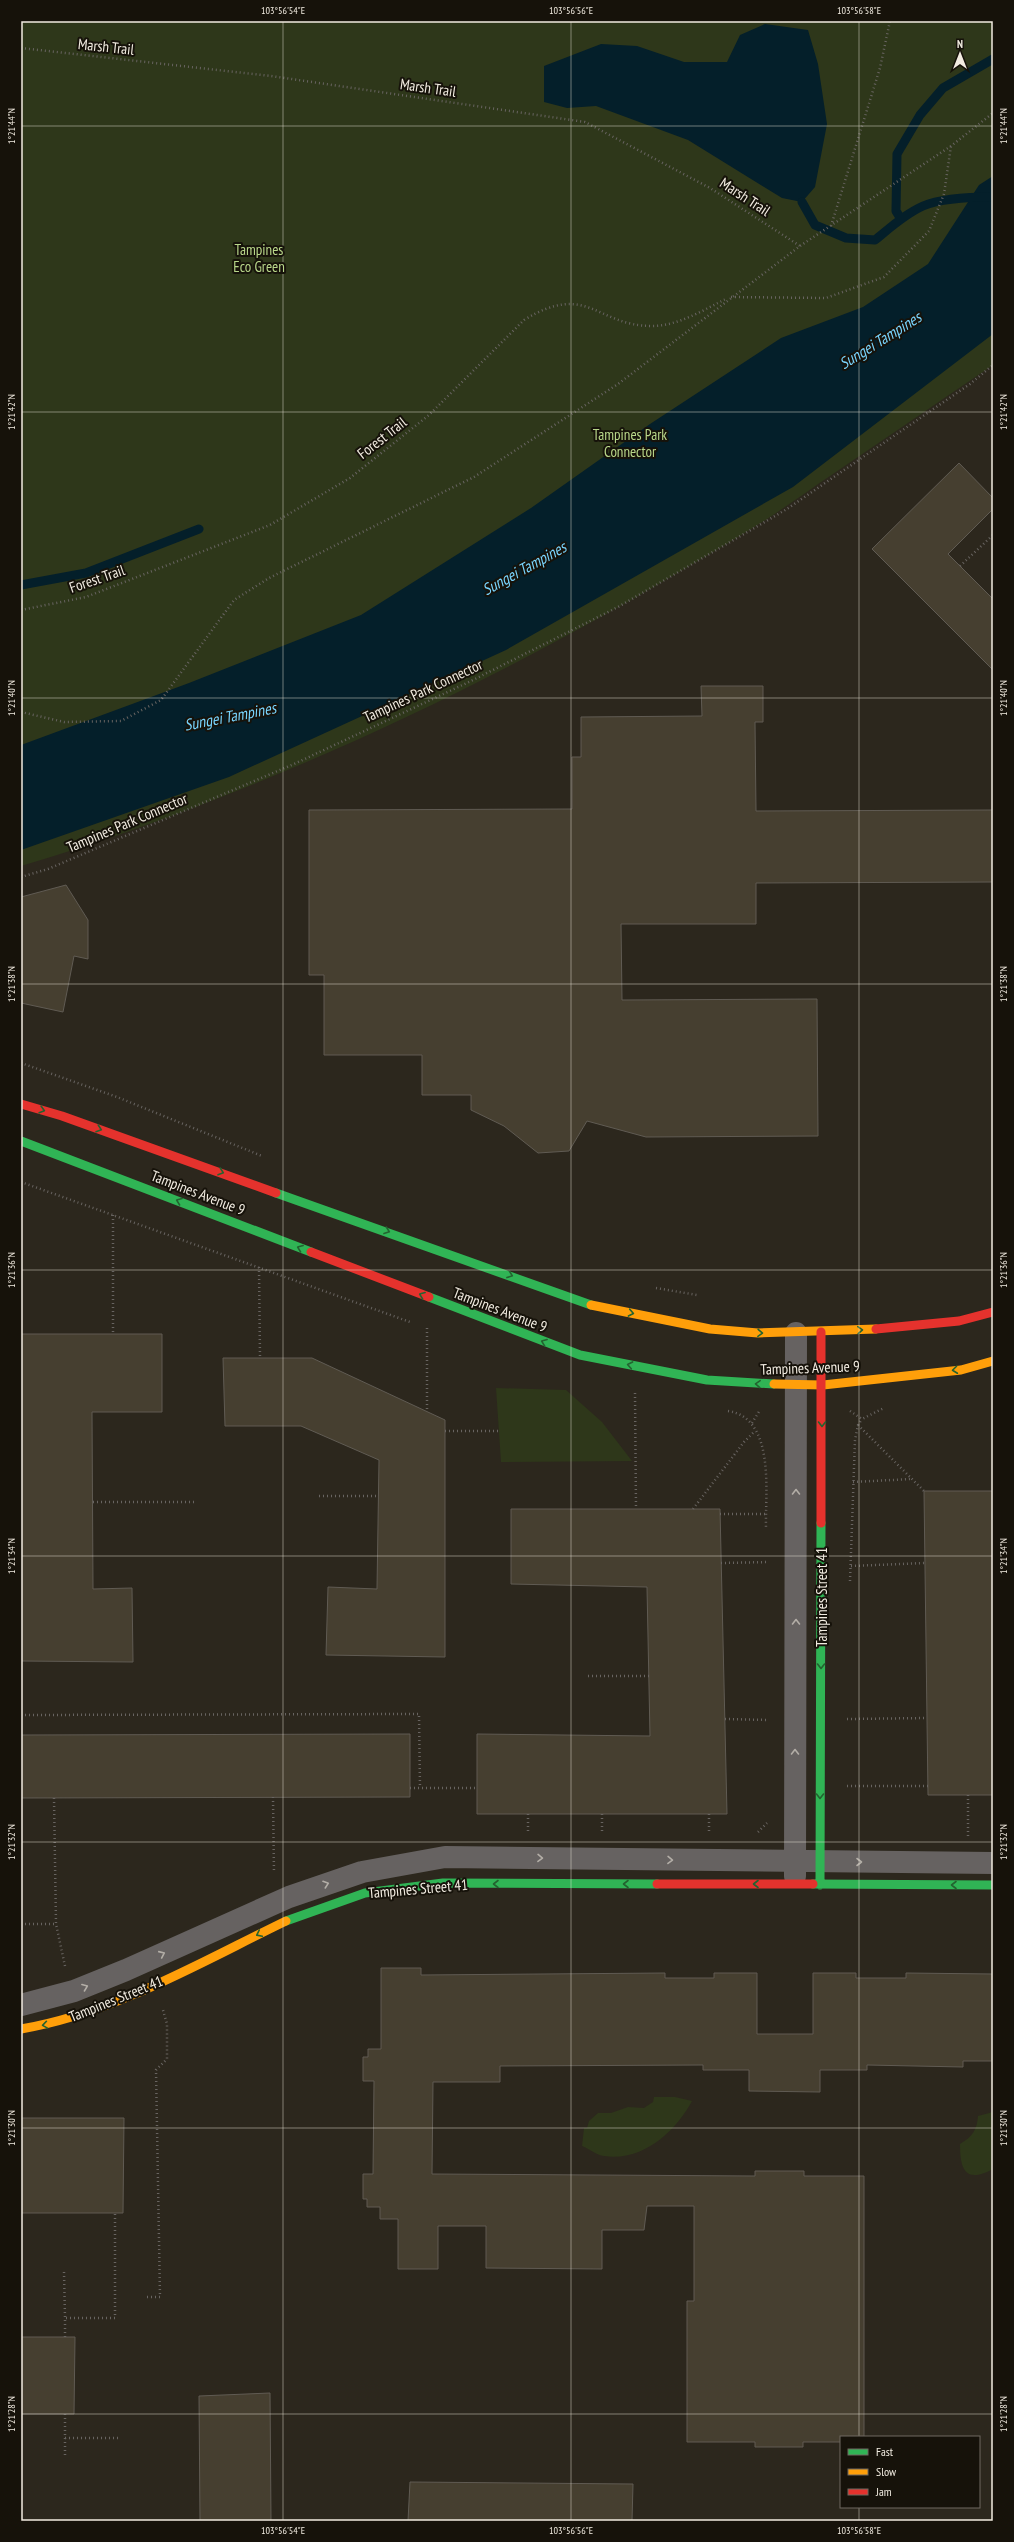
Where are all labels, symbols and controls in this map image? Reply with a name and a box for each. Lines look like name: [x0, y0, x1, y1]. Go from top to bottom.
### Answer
text: 103°56'54"E: [261, 4, 305, 17]
text: 103°56'56"E: [549, 4, 593, 17]
text: 103°56'58"E: [837, 4, 881, 17]
street label: Marsh Trail: [77, 34, 136, 59]
north arrow: [940, 34, 980, 74]
text: N: [957, 37, 963, 51]
street label: Marsh Trail: [399, 74, 458, 101]
text: 1°21'44"N: [5, 108, 18, 144]
text: 1°21'44"N: [997, 108, 1010, 144]
street label: Marsh Trail: [716, 173, 775, 220]
park label: Tampines Eco Green: [233, 240, 285, 276]
water label: Sungei Tampines: [835, 306, 926, 373]
text: 1°21'42"N: [5, 394, 18, 430]
text: 1°21'42"N: [997, 394, 1010, 430]
street label: Forest Trail: [353, 412, 410, 463]
park label: Tampines Park Connector: [593, 425, 667, 461]
water label: Sungei Tampines: [479, 536, 571, 599]
street label: Forest Trail: [67, 560, 127, 597]
street label: Tampines Park Connector: [360, 654, 486, 726]
text: 1°21'40"N: [5, 680, 18, 716]
text: 1°21'40"N: [997, 680, 1010, 716]
water label: Sungei Tampines: [183, 697, 279, 735]
street label: Tampines Park Connector: [64, 788, 191, 857]
text: 1°21'38"N: [5, 966, 18, 1002]
text: 1°21'38"N: [997, 966, 1010, 1002]
one-way arrow: [38, 1105, 45, 1114]
one-way arrow: [95, 1124, 102, 1132]
street label: Tampines Avenue 9: [148, 1166, 248, 1219]
one-way arrow: [218, 1167, 225, 1176]
one-way arrow: [176, 1198, 183, 1206]
one-way arrow: [384, 1226, 391, 1234]
one-way arrow: [297, 1245, 304, 1253]
text: 1°21'36"N: [5, 1252, 18, 1288]
text: 1°21'36"N: [997, 1252, 1010, 1288]
one-way arrow: [506, 1271, 513, 1279]
street label: Tampines Avenue 9: [450, 1283, 550, 1336]
one-way arrow: [419, 1292, 426, 1300]
one-way arrow: [628, 1309, 634, 1317]
one-way arrow: [857, 1326, 863, 1335]
one-way arrow: [757, 1328, 763, 1337]
one-way arrow: [540, 1338, 547, 1346]
street label: Tampines Avenue 9: [760, 1356, 860, 1379]
one-way arrow: [627, 1361, 633, 1370]
one-way arrow: [952, 1366, 958, 1375]
one-way arrow: [755, 1380, 761, 1388]
one-way arrow: [818, 1421, 826, 1427]
one-way arrow: [792, 1489, 800, 1495]
text: 1°21'34"N: [5, 1538, 18, 1574]
text: 1°21'34"N: [997, 1538, 1010, 1574]
street label: Tampines Street 41: [812, 1547, 831, 1647]
one-way arrow: [792, 1619, 800, 1625]
one-way arrow: [817, 1663, 825, 1669]
one-way arrow: [791, 1749, 799, 1755]
one-way arrow: [816, 1793, 824, 1799]
text: 1°21'32"N: [5, 1824, 18, 1860]
text: 1°21'32"N: [997, 1824, 1010, 1860]
one-way arrow: [537, 1854, 543, 1862]
one-way arrow: [667, 1856, 673, 1864]
one-way arrow: [856, 1858, 862, 1866]
street label: Tampines Street 41: [367, 1875, 468, 1902]
one-way arrow: [322, 1880, 329, 1889]
one-way arrow: [493, 1880, 499, 1888]
one-way arrow: [623, 1880, 629, 1888]
one-way arrow: [753, 1880, 759, 1888]
one-way arrow: [951, 1881, 957, 1889]
one-way arrow: [256, 1929, 263, 1937]
one-way arrow: [158, 1951, 165, 1959]
street label: Tampines Street 41: [66, 1971, 166, 2026]
one-way arrow: [82, 1983, 89, 1991]
one-way arrow: [42, 2020, 48, 2029]
text: 1°21'30"N: [5, 2110, 18, 2146]
text: 1°21'30"N: [997, 2110, 1010, 2146]
text: 1°21'28"N: [5, 2396, 18, 2432]
text: 1°21'28"N: [997, 2396, 1010, 2432]
legend: [840, 2436, 980, 2508]
text: Fast: [876, 2444, 894, 2459]
text: Slow: [876, 2464, 897, 2479]
text: Jam: [875, 2484, 892, 2499]
text: 103°56'54"E: [261, 2524, 305, 2537]
text: 103°56'56"E: [549, 2524, 593, 2537]
text: 103°56'58"E: [837, 2524, 881, 2537]

